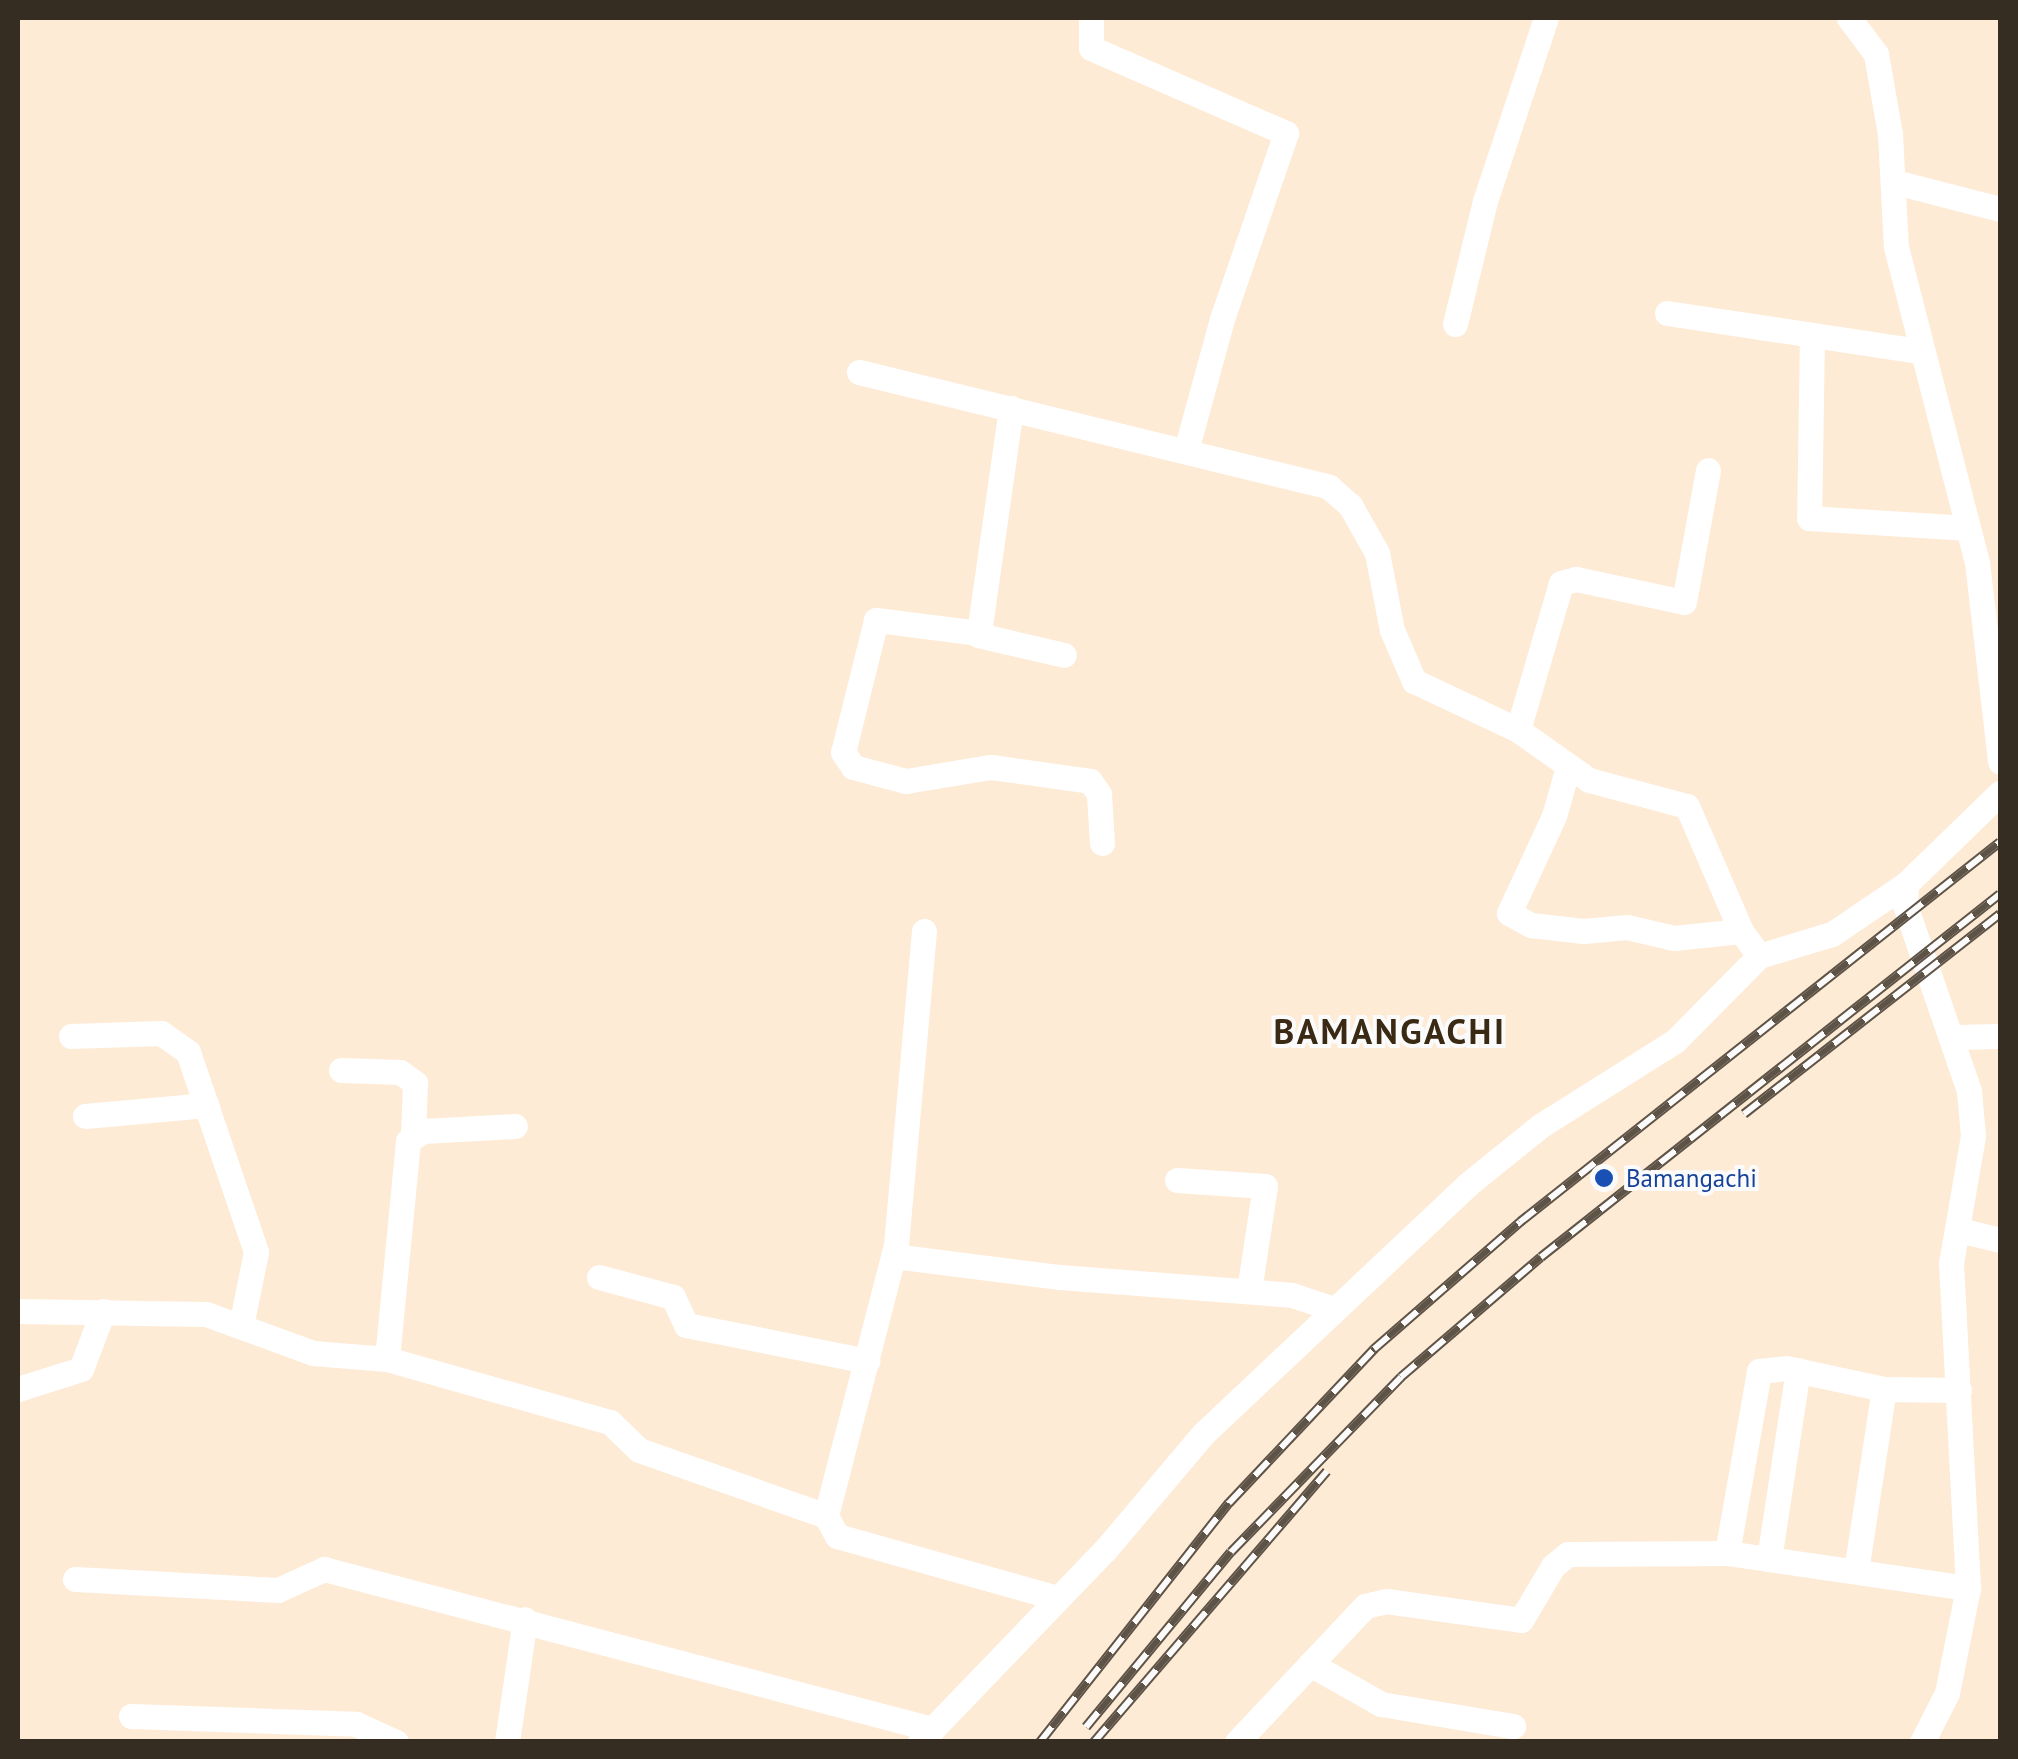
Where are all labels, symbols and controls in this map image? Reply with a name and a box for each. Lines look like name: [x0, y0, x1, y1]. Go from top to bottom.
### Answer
district label: BAMANGACHI: [1274, 1010, 1506, 1052]
place label: Bamangachi: [1626, 1163, 1757, 1193]
marker: Bamangachi: [1591, 1165, 1617, 1191]

